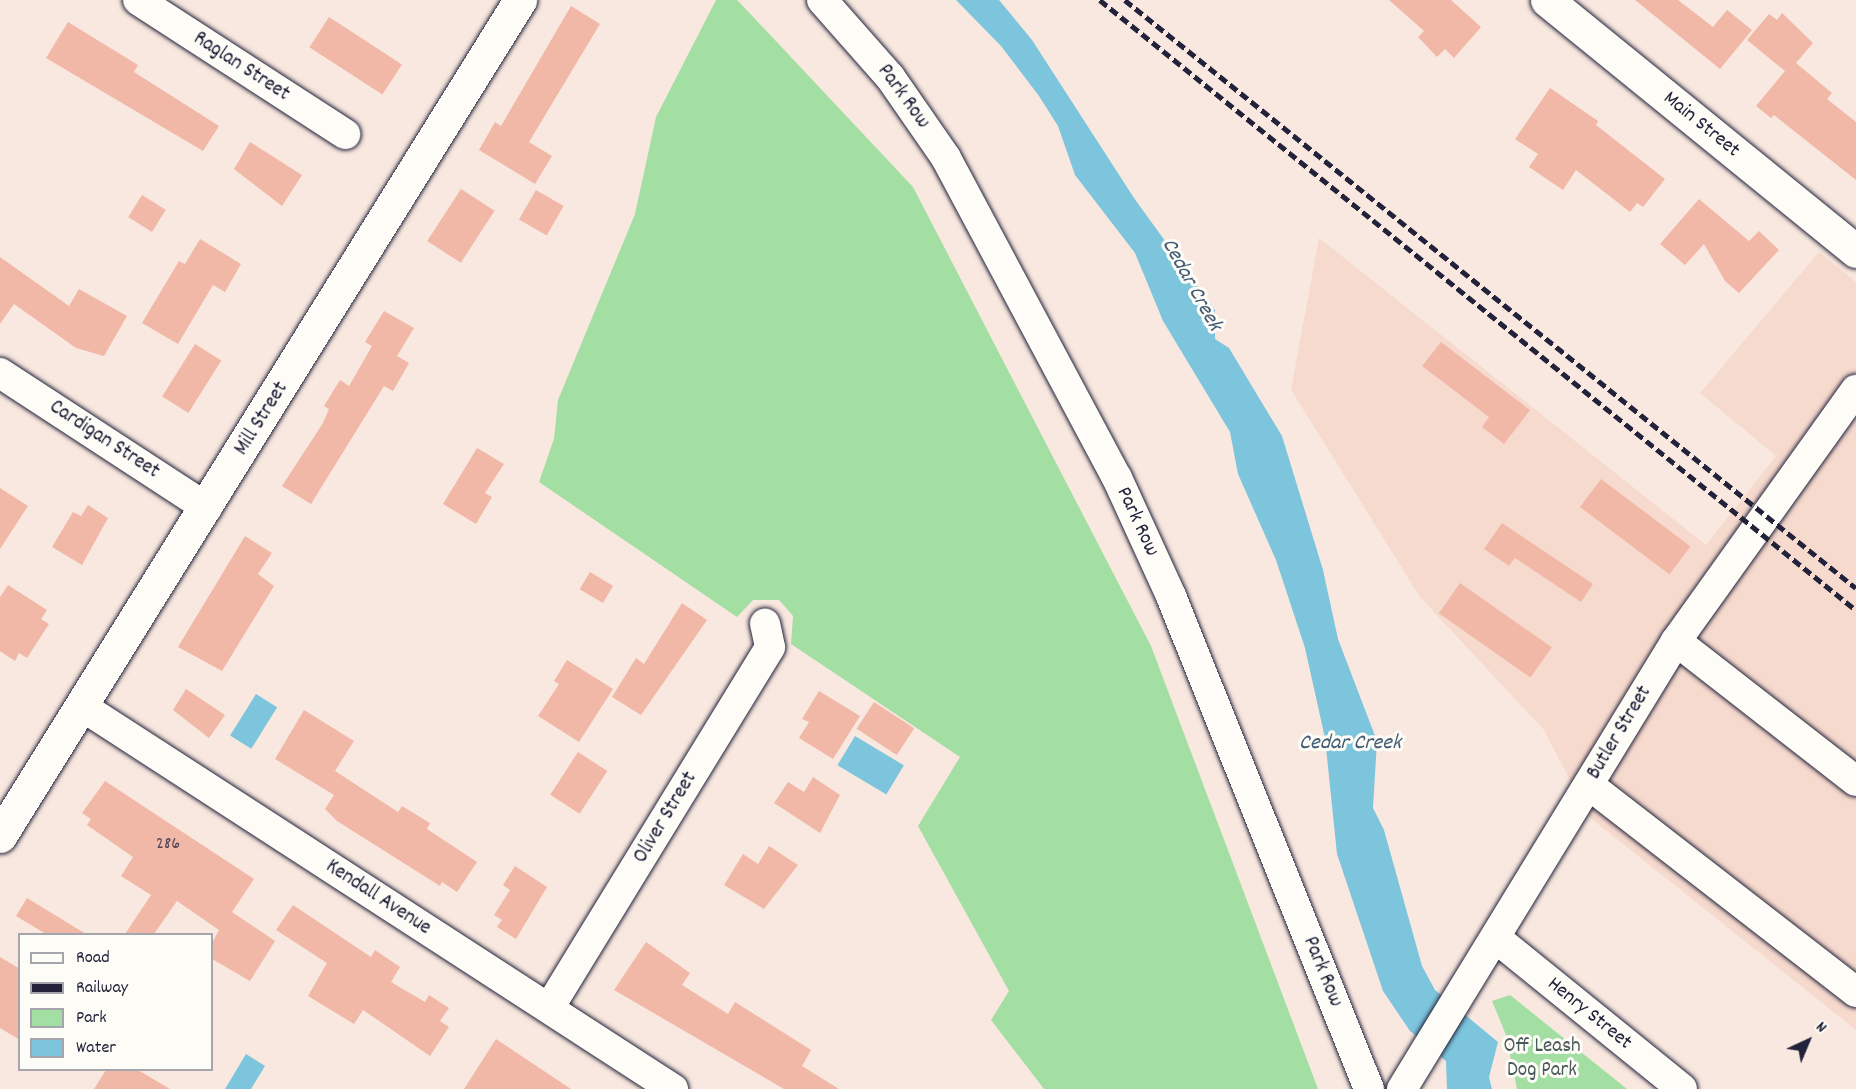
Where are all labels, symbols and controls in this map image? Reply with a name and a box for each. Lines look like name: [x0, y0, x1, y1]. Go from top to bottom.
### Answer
street label: Raglan Street: [188, 27, 294, 107]
street label: Park Row: [871, 60, 935, 134]
street label: Main Street: [1658, 86, 1744, 164]
water label: Cedar Creek: [1155, 234, 1227, 336]
street label: Mill Street: [230, 378, 294, 460]
street label: Cardigan Street: [44, 395, 164, 485]
street label: Park Row: [1110, 483, 1164, 561]
street label: Butler Street: [1582, 682, 1658, 784]
water label: Cedar Creek: [1299, 731, 1401, 757]
street label: Oliver Street: [629, 768, 703, 868]
house number: 286: [156, 834, 180, 856]
street label: Kendall Avenue: [321, 855, 435, 941]
legend: [18, 933, 213, 1071]
street label: Park Row: [1297, 933, 1347, 1011]
text: Road: [76, 946, 110, 971]
street label: Henry Street: [1542, 972, 1636, 1056]
text: Railway: [76, 976, 128, 1001]
text: Park: [76, 1006, 107, 1031]
north arrow: [1778, 1011, 1838, 1071]
text: N: [1810, 1017, 1832, 1039]
park label: Off Leash Dog Park: [1503, 1034, 1581, 1084]
text: Water: [76, 1036, 116, 1061]

